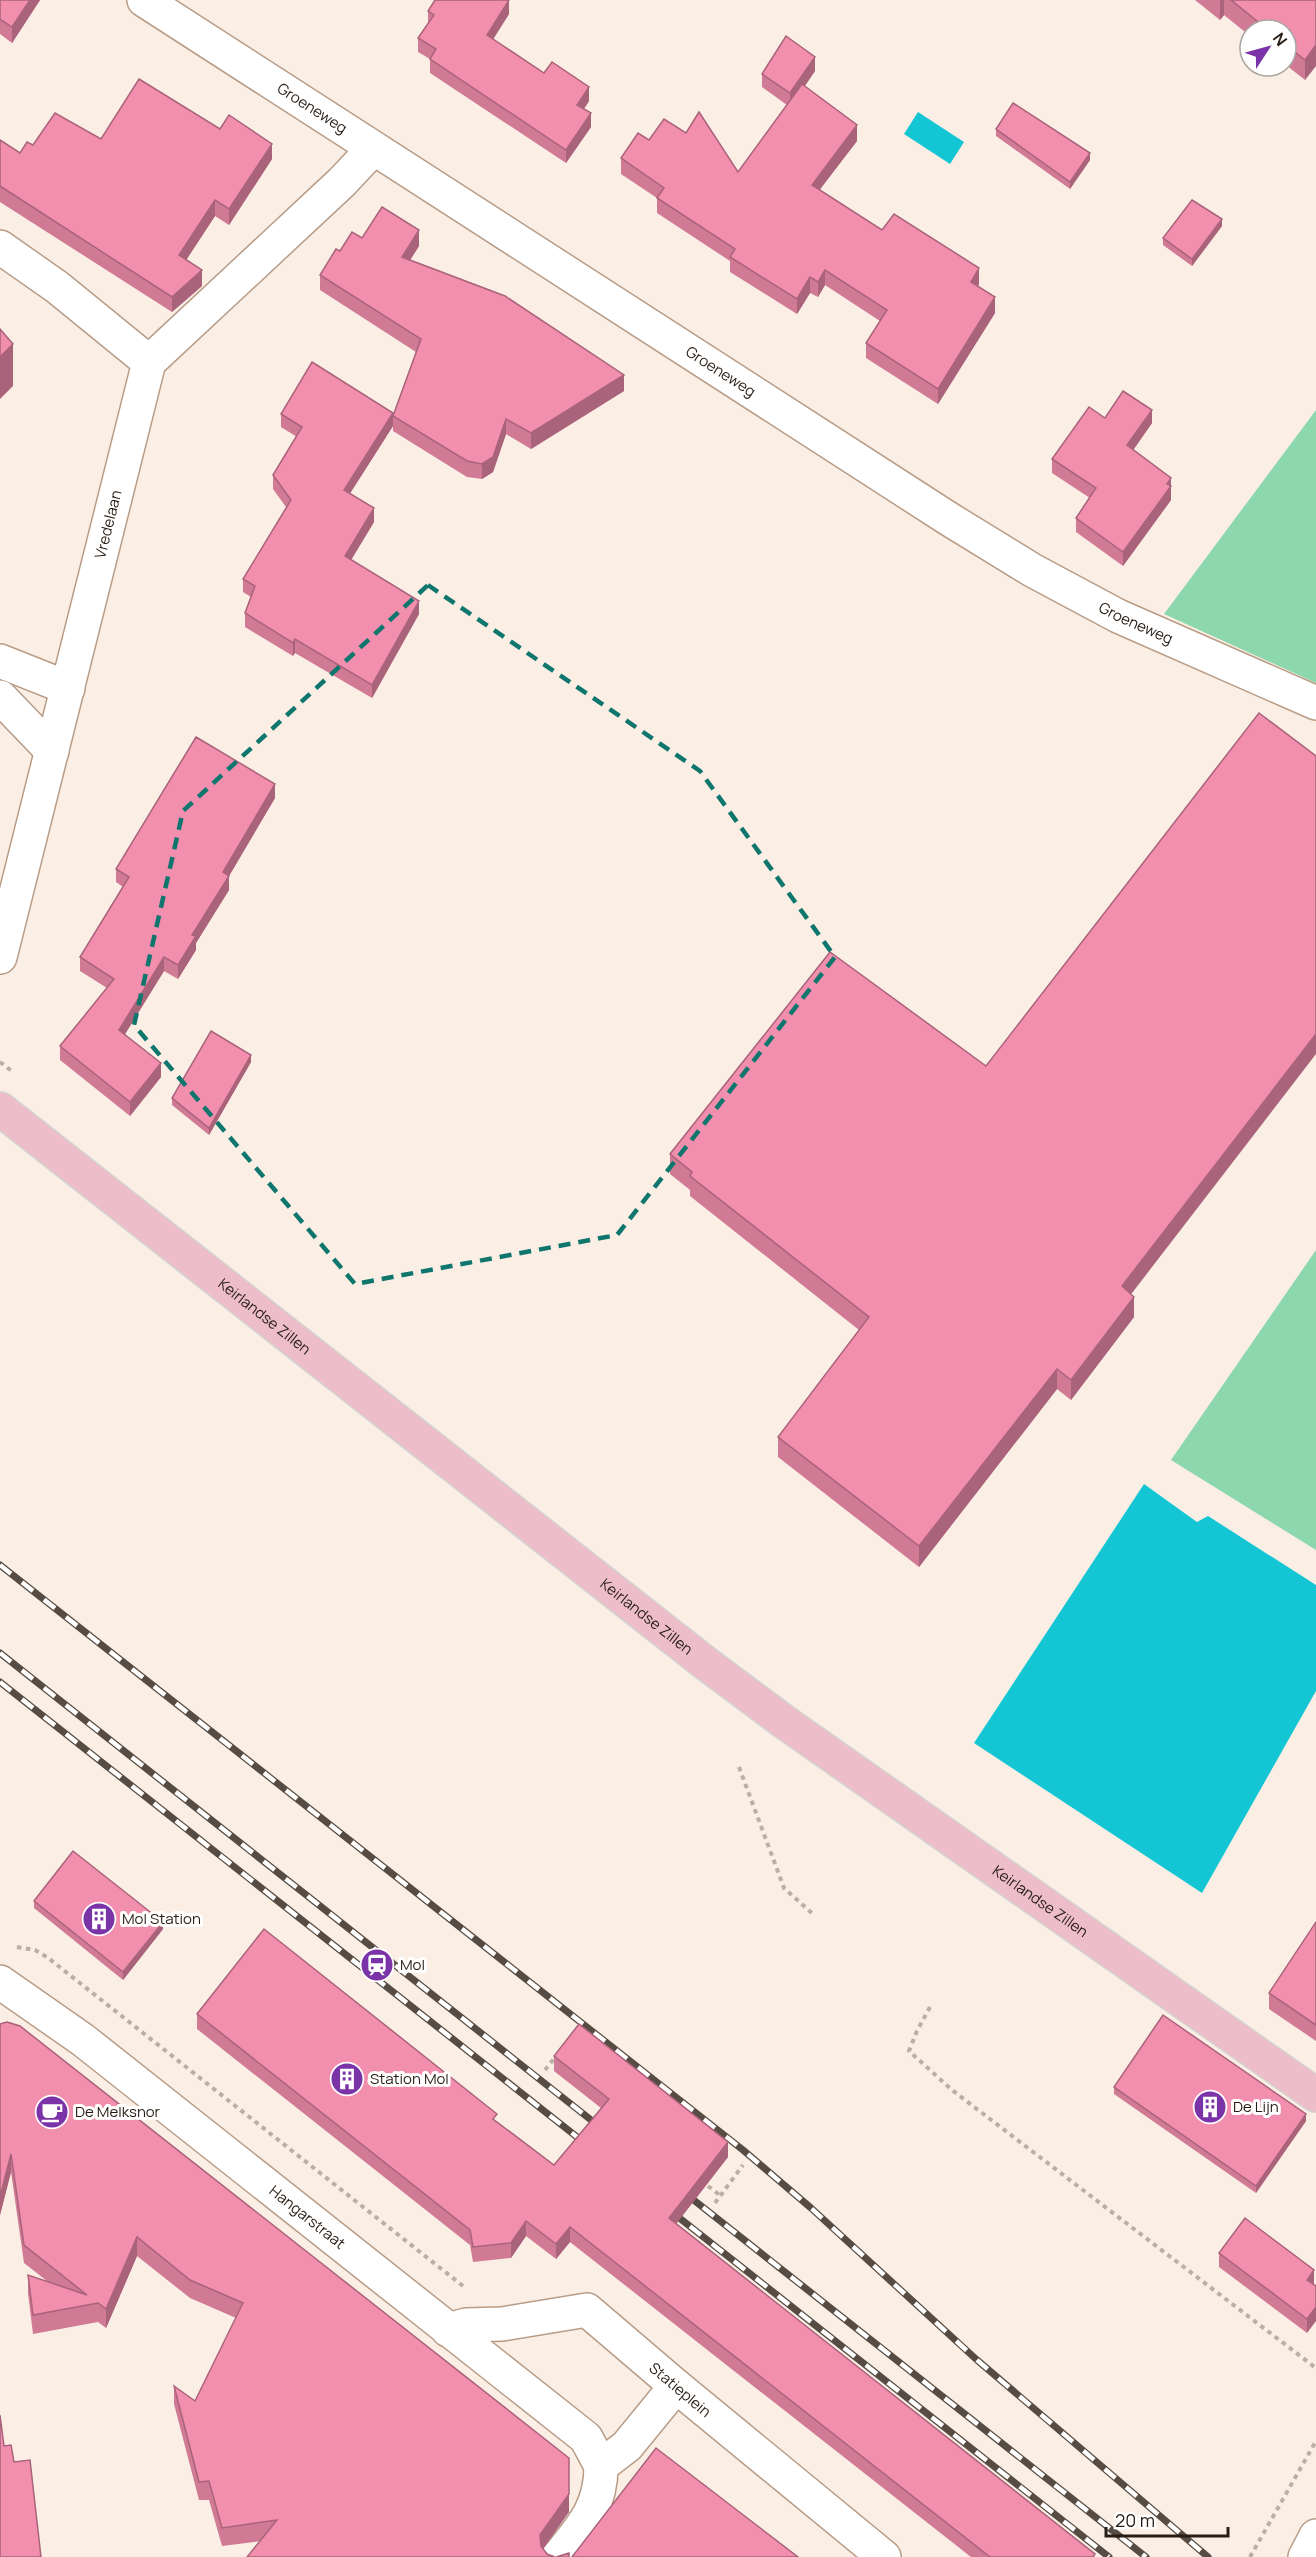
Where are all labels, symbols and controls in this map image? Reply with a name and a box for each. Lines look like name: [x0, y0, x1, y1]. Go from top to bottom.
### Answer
north arrow: [1238, 18, 1298, 78]
text: N: [1268, 28, 1292, 50]
street label: Groeneweg: [273, 78, 351, 138]
street label: Groeneweg: [682, 341, 760, 402]
street label: Vredelaan: [89, 488, 127, 561]
street label: Groeneweg: [1095, 597, 1176, 649]
street label: Keirlandse Zillen: [214, 1273, 315, 1359]
street label: Keirlandse Zillen: [596, 1573, 698, 1659]
street label: Keirlandse Zillen: [988, 1860, 1093, 1942]
building icon: Mol Station: [81, 1901, 117, 1937]
place label: Mol Station: [122, 1908, 201, 1929]
station icon: Mol: [359, 1947, 395, 1983]
place label: Mol: [400, 1954, 425, 1975]
building icon: Station Mol: [329, 2061, 365, 2097]
place label: Station Mol: [370, 2068, 449, 2089]
building icon: De Lijn: [1192, 2089, 1228, 2125]
cafe icon: De Melksnor: [34, 2094, 70, 2130]
place label: De Lijn: [1233, 2096, 1279, 2117]
place label: De Melksnor: [75, 2101, 161, 2122]
street label: Hangarstraat: [265, 2180, 350, 2254]
street label: Statieplein: [645, 2357, 716, 2422]
scale bar: [1106, 2500, 1228, 2538]
text: 20 m: [1115, 2508, 1155, 2532]

